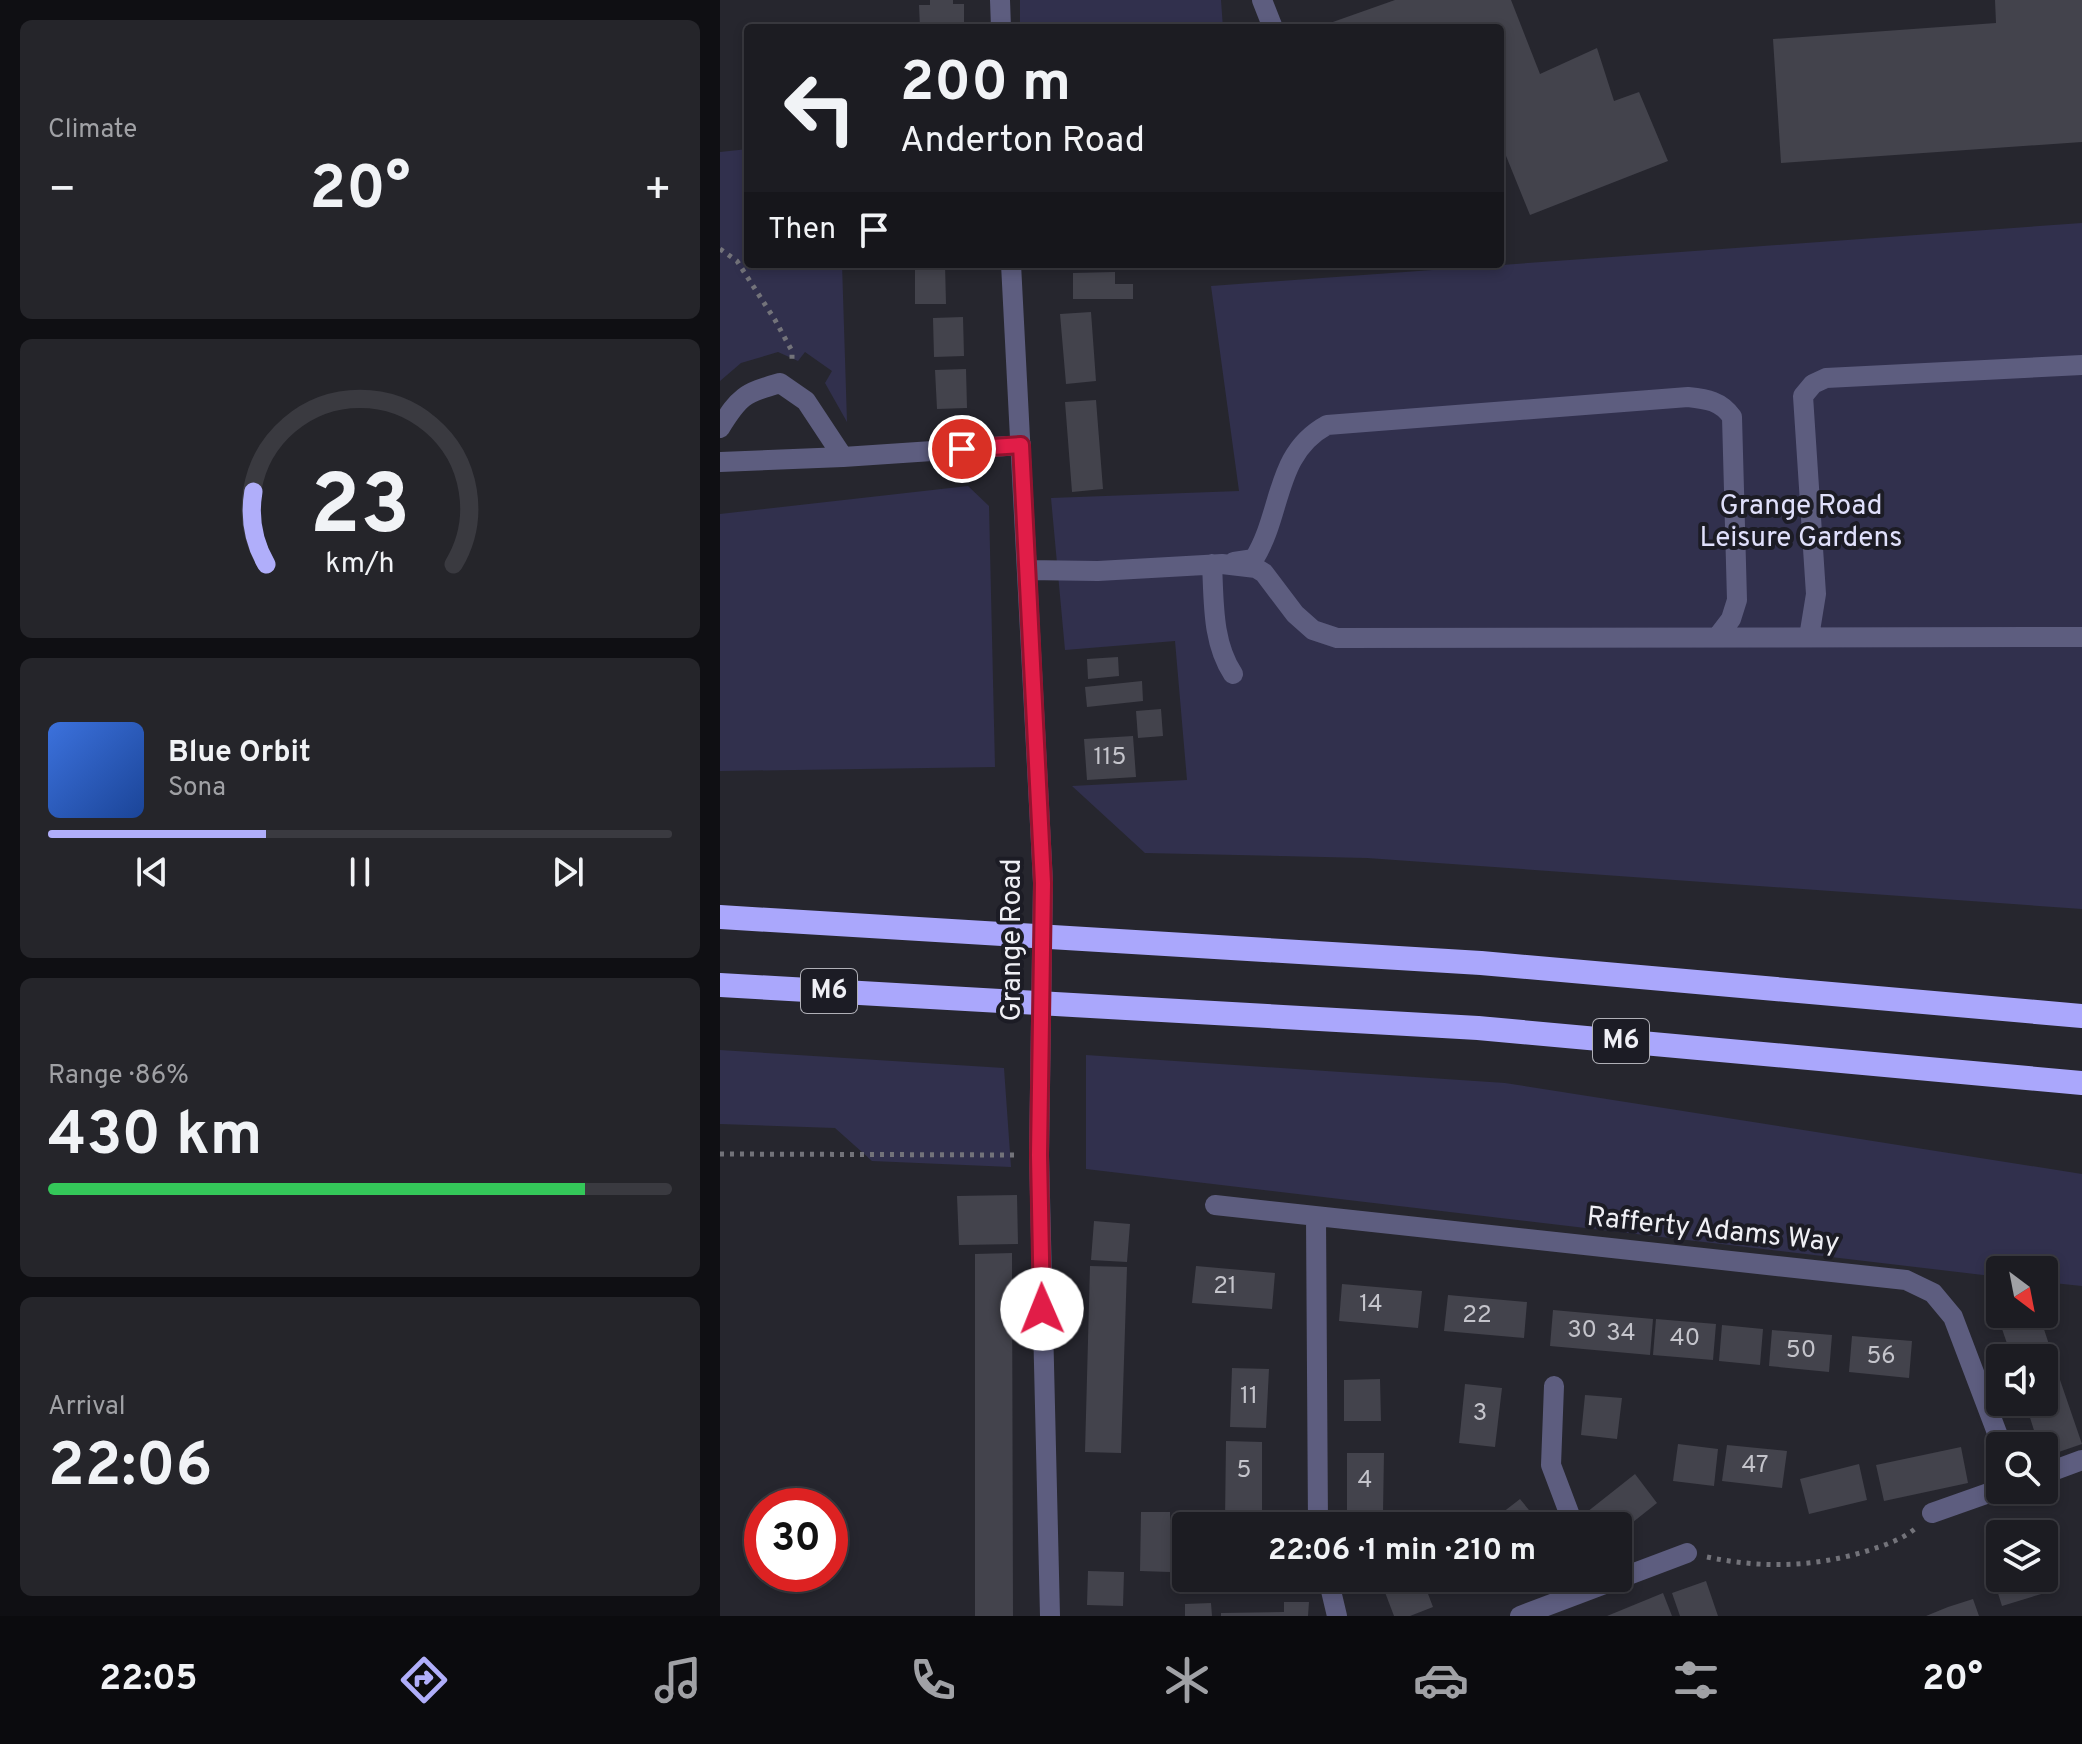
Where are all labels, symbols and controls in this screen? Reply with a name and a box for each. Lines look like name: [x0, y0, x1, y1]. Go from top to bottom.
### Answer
text: 200 m: [900, 50, 1071, 120]
icon: left: [768, 56, 872, 160]
text: Climate: [48, 114, 137, 147]
text: Anderton Road: [900, 119, 1145, 165]
text: 20°: [309, 154, 411, 230]
text: −: [48, 164, 76, 220]
text: +: [644, 164, 672, 220]
icon: arrive: [852, 208, 896, 252]
text: Then: [768, 212, 836, 249]
pin: [928, 415, 996, 483]
icon: arrive: [940, 427, 984, 471]
text: 23: [310, 457, 410, 562]
park label: Grange Road Leisure Gardens: [1700, 489, 1903, 557]
text: km/h: [325, 547, 395, 583]
text: Blue Orbit: [168, 735, 311, 772]
house number: 115: [1094, 743, 1126, 773]
text: Sona: [168, 772, 226, 805]
icon: previous: [130, 850, 174, 894]
icon: pause: [338, 850, 382, 894]
icon: next: [546, 850, 590, 894]
street label: Grange Road: [995, 859, 1031, 1021]
road number: M6: [801, 969, 857, 1013]
road number: M6: [1593, 1019, 1649, 1063]
text: Range · 86%: [48, 1060, 189, 1093]
text: 430 km: [48, 1100, 262, 1176]
street label: Rafferty Adams Way: [1585, 1200, 1841, 1262]
north arrow: [1986, 1256, 2058, 1328]
map controls: [1986, 1256, 2058, 1592]
position arrow: [1000, 1267, 1084, 1351]
house number: 21: [1213, 1272, 1237, 1302]
house number: 14: [1359, 1290, 1383, 1320]
house number: 22: [1462, 1301, 1492, 1331]
house number: 30: [1567, 1316, 1597, 1346]
house number: 34: [1606, 1319, 1636, 1349]
house number: 40: [1670, 1324, 1700, 1354]
house number: 50: [1786, 1336, 1816, 1366]
house number: 56: [1866, 1342, 1896, 1372]
button: sound: [1986, 1344, 2058, 1416]
house number: 11: [1240, 1382, 1258, 1412]
text: Arrival: [48, 1391, 126, 1424]
house number: 3: [1473, 1399, 1487, 1429]
text: 22:06: [48, 1431, 212, 1507]
button: search: [1986, 1432, 2058, 1504]
house number: 47: [1741, 1451, 1769, 1481]
house number: 5: [1237, 1456, 1251, 1486]
house number: 4: [1358, 1466, 1372, 1496]
speed limit sign: 30: [744, 1488, 848, 1592]
button: layers: [1986, 1520, 2058, 1592]
text: 22:06 · 1 min · 210 m: [1268, 1533, 1536, 1570]
icon: directions: [396, 1652, 452, 1708]
icon: music: [650, 1652, 706, 1708]
icon: phone: [905, 1652, 961, 1708]
icon: climate: [1159, 1652, 1215, 1708]
icon: car: [1413, 1652, 1469, 1708]
icon: filters: [1668, 1652, 1724, 1708]
text: 22:05: [99, 1657, 198, 1703]
text: 20°: [1922, 1657, 1983, 1703]

